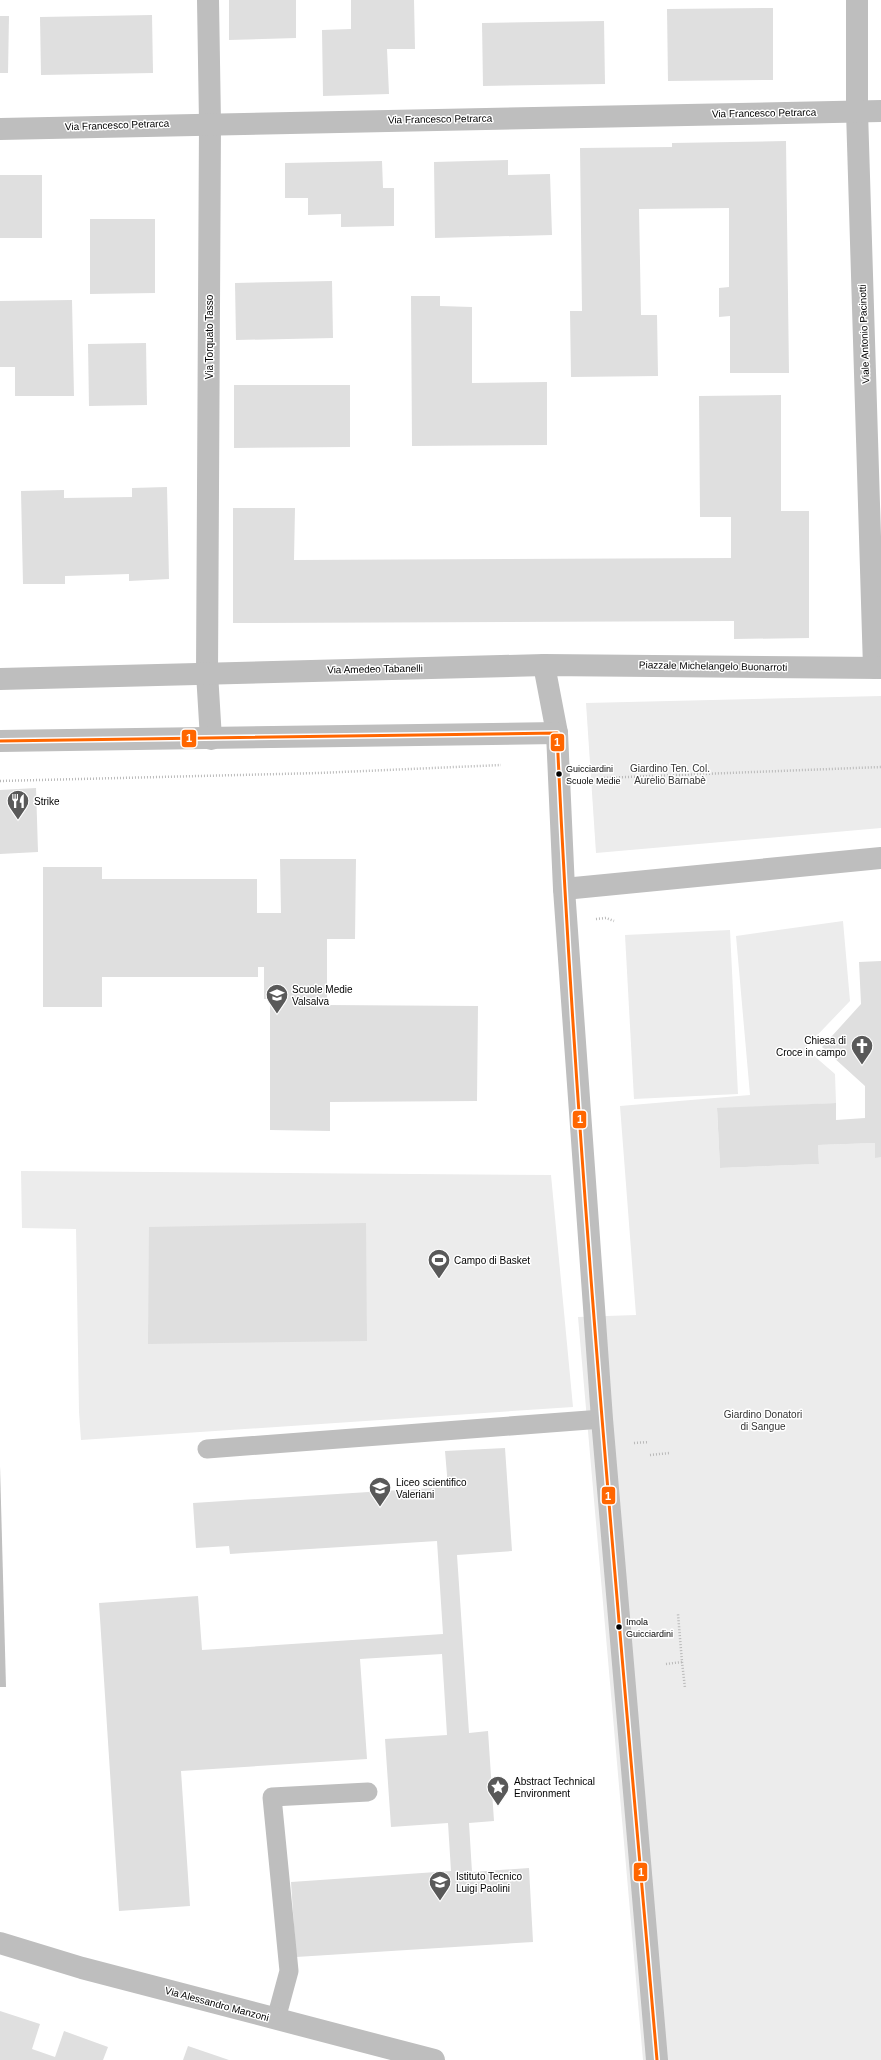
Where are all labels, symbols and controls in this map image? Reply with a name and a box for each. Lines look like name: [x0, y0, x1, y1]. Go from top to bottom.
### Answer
street label: Via Francesco Petrarca: [712, 107, 817, 119]
street label: Via Francesco Petrarca: [388, 113, 493, 125]
street label: Via Francesco Petrarca: [65, 118, 170, 132]
street label: Viale Antonio Pacinotti: [857, 284, 871, 384]
street label: Via Torquato Tasso: [204, 294, 215, 379]
street label: Piazzale Michelangelo Buonarroti: [639, 659, 787, 673]
street label: Via Amedeo Tabanelli: [327, 663, 423, 675]
line badge: 1: [181, 729, 197, 748]
text: 1: [186, 732, 192, 744]
line badge: 1: [550, 733, 565, 752]
text: 1: [554, 736, 560, 748]
park label: Giardino Ten. Col. Aurelio Barnabè: [630, 763, 710, 786]
place label: Guicciardini Scuole Medie: [566, 764, 621, 786]
marker: Guicciardini Scuole Medie: [554, 769, 564, 779]
restaurant icon: Strike: [5, 788, 31, 821]
place label: Strike: [34, 796, 60, 807]
school or university icon: Scuole Medie Valsalva: [264, 982, 290, 1015]
place label: Scuole Medie Valsalva: [292, 984, 353, 1007]
church icon: Chiesa di Croce in campo: [849, 1033, 875, 1066]
place label: Chiesa di Croce in campo: [776, 1035, 846, 1058]
line badge: 1: [572, 1110, 587, 1129]
text: 1: [577, 1113, 583, 1125]
sports icon: Campo di Basket: [426, 1247, 452, 1280]
place label: Campo di Basket: [454, 1255, 530, 1266]
park label: Giardino Donatori di Sangue: [724, 1409, 802, 1432]
school or university icon: Liceo scientifico Valeriani: [367, 1475, 393, 1508]
place label: Liceo scientifico Valeriani: [396, 1477, 467, 1500]
line badge: 1: [601, 1486, 616, 1505]
text: 1: [605, 1490, 611, 1502]
place label: Imola Guicciardini: [626, 1617, 673, 1639]
marker: Imola Guicciardini: [614, 1622, 624, 1632]
place icon: Abstract Technical Environment: [485, 1774, 511, 1807]
place label: Abstract Technical Environment: [514, 1776, 595, 1799]
line badge: 1: [633, 1862, 648, 1882]
text: 1: [638, 1866, 644, 1878]
school or university icon: Istituto Tecnico Luigi Paolini: [427, 1869, 453, 1902]
place label: Istituto Tecnico Luigi Paolini: [456, 1871, 522, 1894]
street label: Via Alessandro Manzoni: [164, 1985, 270, 2023]

